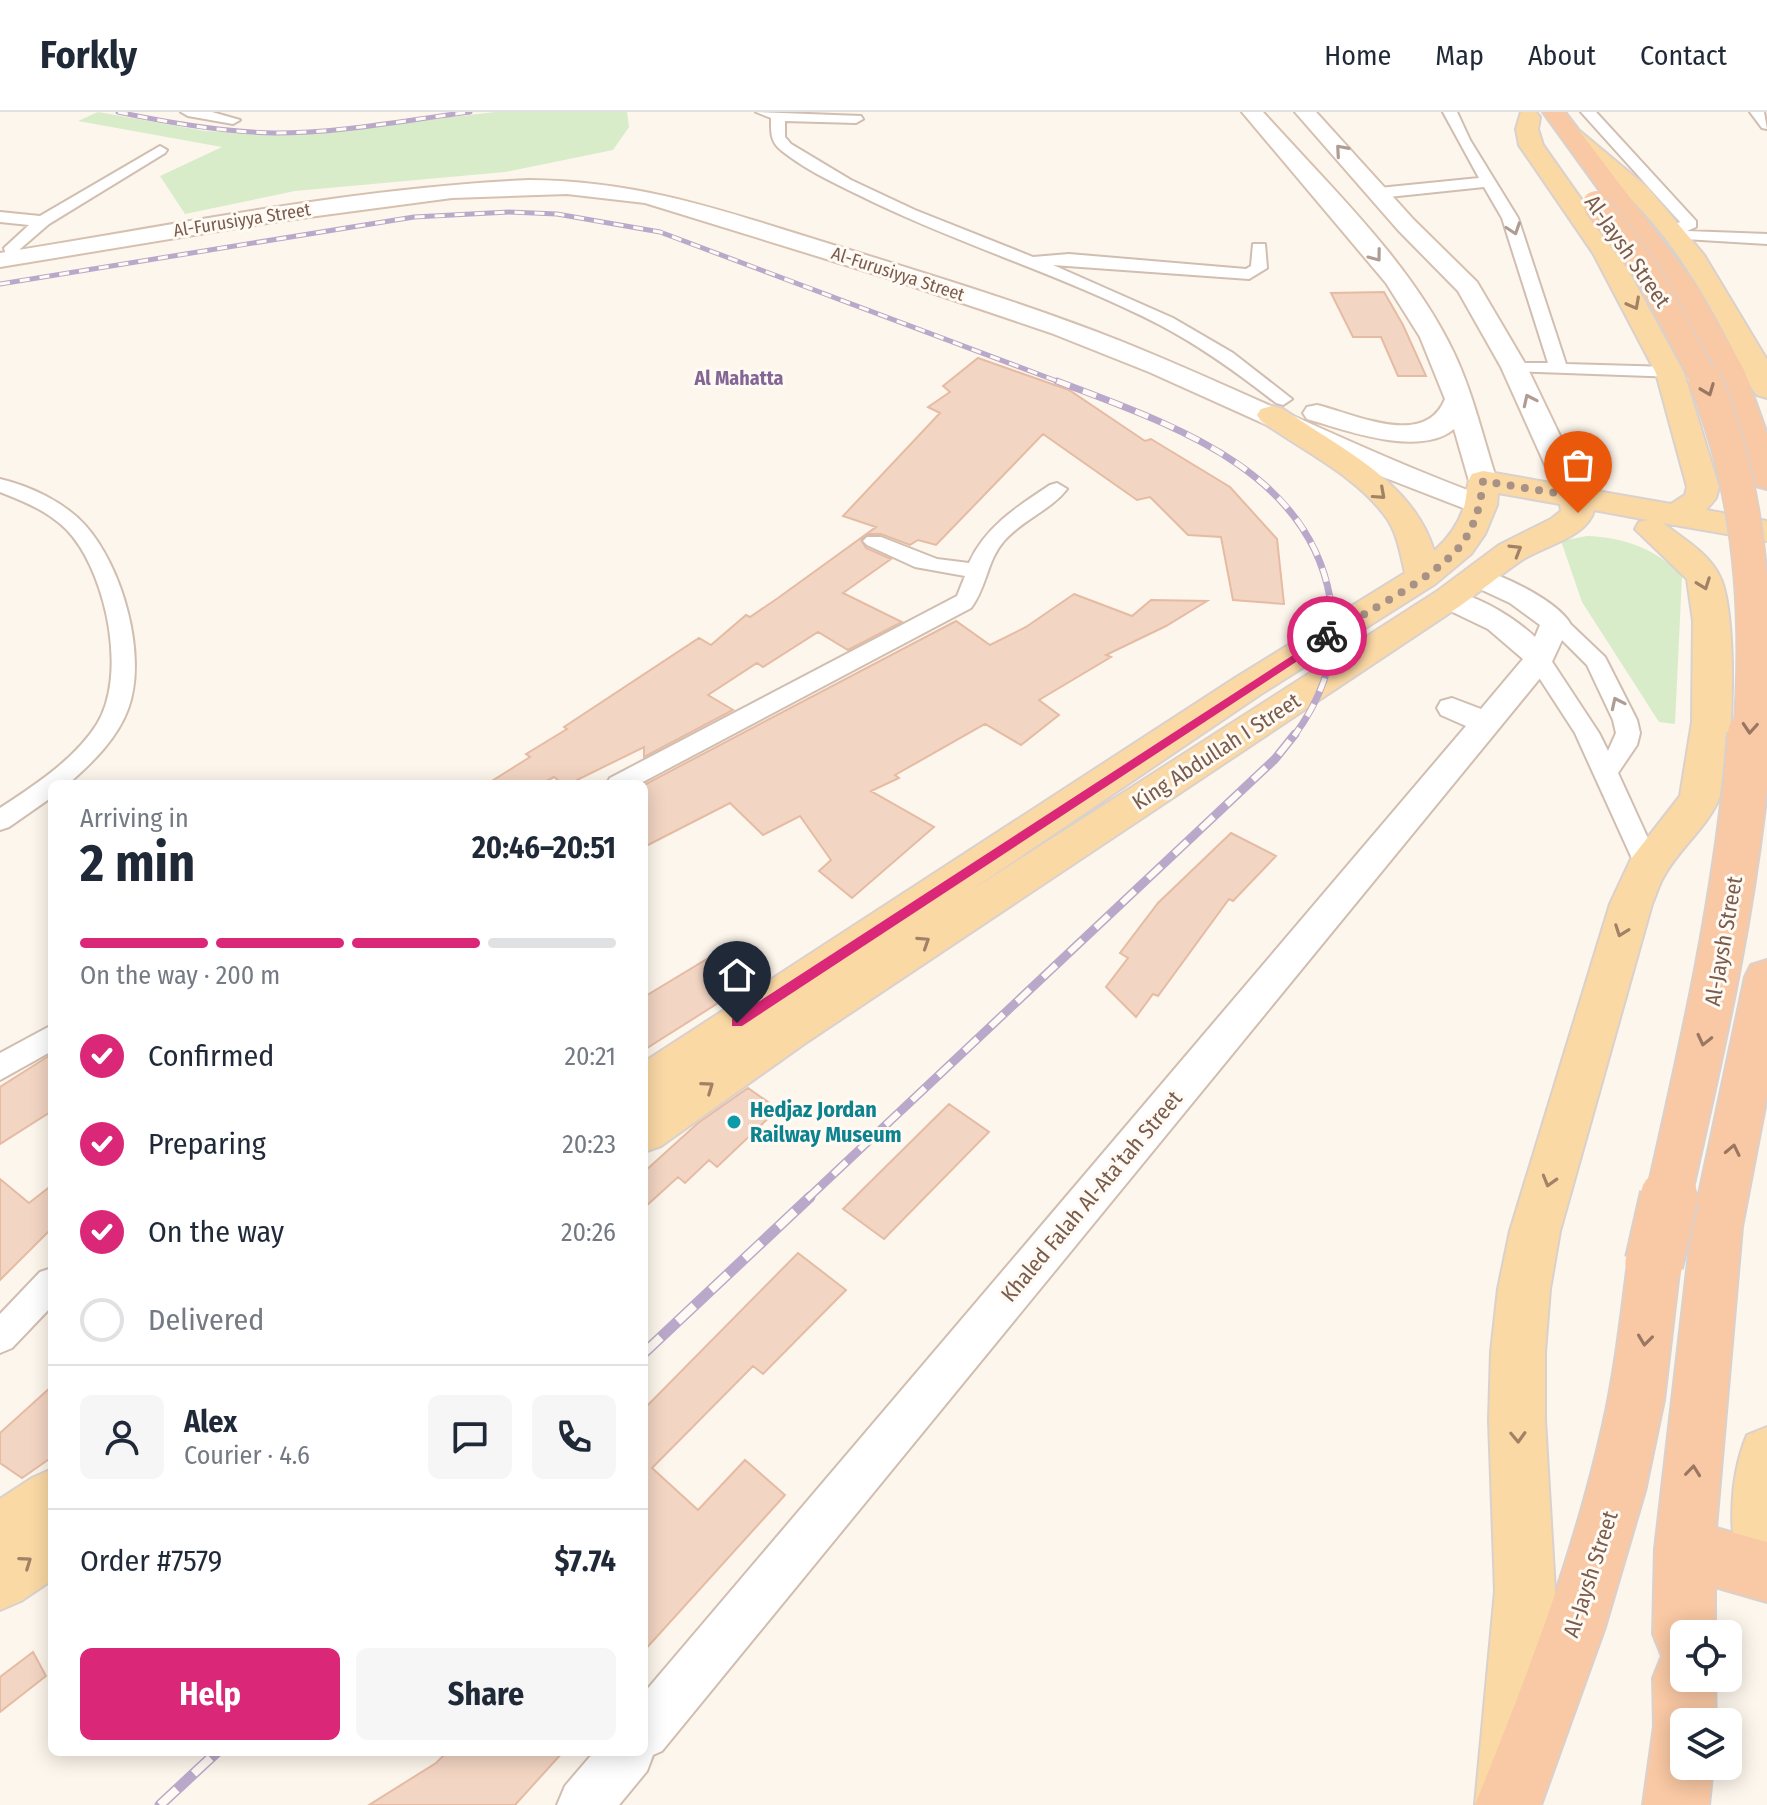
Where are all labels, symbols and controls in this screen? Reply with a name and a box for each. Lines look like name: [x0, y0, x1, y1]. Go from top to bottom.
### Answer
text: Forkly: [40, 32, 137, 78]
text: Home: [1324, 39, 1391, 72]
text: Map: [1435, 39, 1484, 72]
text: About: [1528, 39, 1596, 72]
text: Contact: [1640, 39, 1727, 72]
one-way arrow: [1336, 144, 1351, 159]
street label: Al-Jaysh Street: [1579, 190, 1677, 314]
street label: Al-Furusiyya Street: [172, 198, 312, 242]
one-way arrow: [1504, 221, 1520, 235]
street label: Al-Furusiyya Street: [829, 242, 967, 306]
one-way arrow: [1366, 248, 1380, 262]
one-way arrow: [1624, 296, 1639, 310]
district label: Al Mahatta: [693, 366, 784, 390]
one-way arrow: [1699, 382, 1715, 396]
one-way arrow: [1523, 394, 1539, 408]
pin: [1544, 431, 1612, 513]
icon: bag: [1556, 443, 1600, 487]
one-way arrow: [1371, 484, 1386, 498]
one-way arrow: [1507, 544, 1522, 559]
one-way arrow: [1695, 576, 1711, 590]
courier: [1287, 596, 1367, 676]
icon: bike: [1305, 614, 1349, 658]
street label: King Abdullah I Street: [1127, 687, 1306, 816]
one-way arrow: [1611, 697, 1627, 711]
one-way arrow: [1742, 722, 1759, 735]
text: Arriving in: [80, 803, 189, 834]
text: 20:46–20:51: [472, 830, 616, 866]
text: 2 min: [80, 832, 195, 895]
street label: Al-Jaysh Street: [1699, 873, 1748, 1008]
one-way arrow: [1615, 923, 1631, 937]
one-way arrow: [915, 937, 930, 952]
pin: [703, 941, 771, 1023]
icon: home: [715, 953, 759, 997]
text: On the way · 200 m: [80, 960, 280, 991]
one-way arrow: [1696, 1033, 1713, 1047]
icon: check: [80, 1034, 124, 1078]
text: Confirmed: [148, 1038, 274, 1074]
text: 20:21: [564, 1041, 616, 1072]
one-way arrow: [699, 1082, 713, 1097]
street label: Khaled Falah Al-Ata’tah Street: [995, 1085, 1188, 1307]
place label: Hedjaz Jordan Railway Museum: [750, 1096, 901, 1148]
marker: Hedjaz Jordan Railway Museum: [725, 1113, 743, 1131]
icon: check: [80, 1122, 124, 1166]
text: Preparing: [148, 1126, 266, 1162]
text: 20:23: [562, 1129, 616, 1160]
one-way arrow: [1724, 1144, 1741, 1158]
one-way arrow: [1542, 1173, 1559, 1187]
icon: check: [80, 1210, 124, 1254]
text: On the way: [148, 1214, 284, 1250]
text: 20:26: [561, 1217, 616, 1248]
text: Delivered: [148, 1302, 264, 1338]
one-way arrow: [1636, 1334, 1653, 1347]
button: person: [80, 1395, 164, 1479]
button: chat: [428, 1395, 512, 1479]
button: phone: [532, 1395, 616, 1479]
text: Alex: [184, 1404, 237, 1440]
one-way arrow: [1509, 1431, 1526, 1444]
text: Courier · 4.6: [184, 1440, 310, 1471]
one-way arrow: [1684, 1464, 1701, 1477]
street label: Al-Jaysh Street: [1557, 1507, 1624, 1641]
text: Order #7579: [80, 1543, 222, 1579]
text: $7.74: [555, 1543, 616, 1579]
one-way arrow: [17, 1557, 32, 1572]
map controls: [1670, 1620, 1742, 1780]
button: locate: [1670, 1620, 1742, 1692]
button: Help: [80, 1648, 340, 1740]
button: Share: [356, 1648, 616, 1740]
button: layers: [1670, 1708, 1742, 1780]

